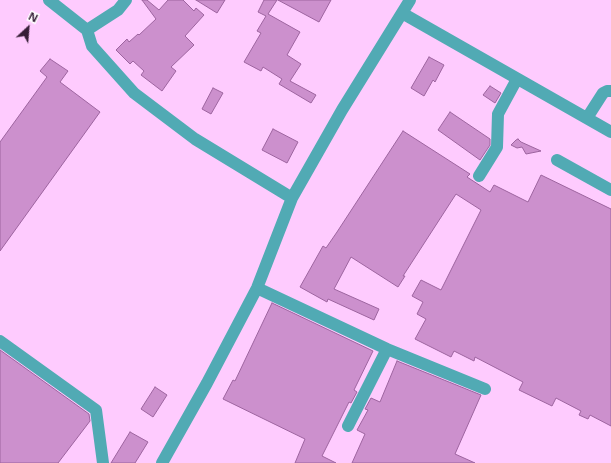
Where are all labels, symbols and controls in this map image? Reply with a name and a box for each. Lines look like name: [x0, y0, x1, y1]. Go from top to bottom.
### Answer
north arrow: [8, 8, 48, 48]
text: N: [26, 8, 41, 25]

